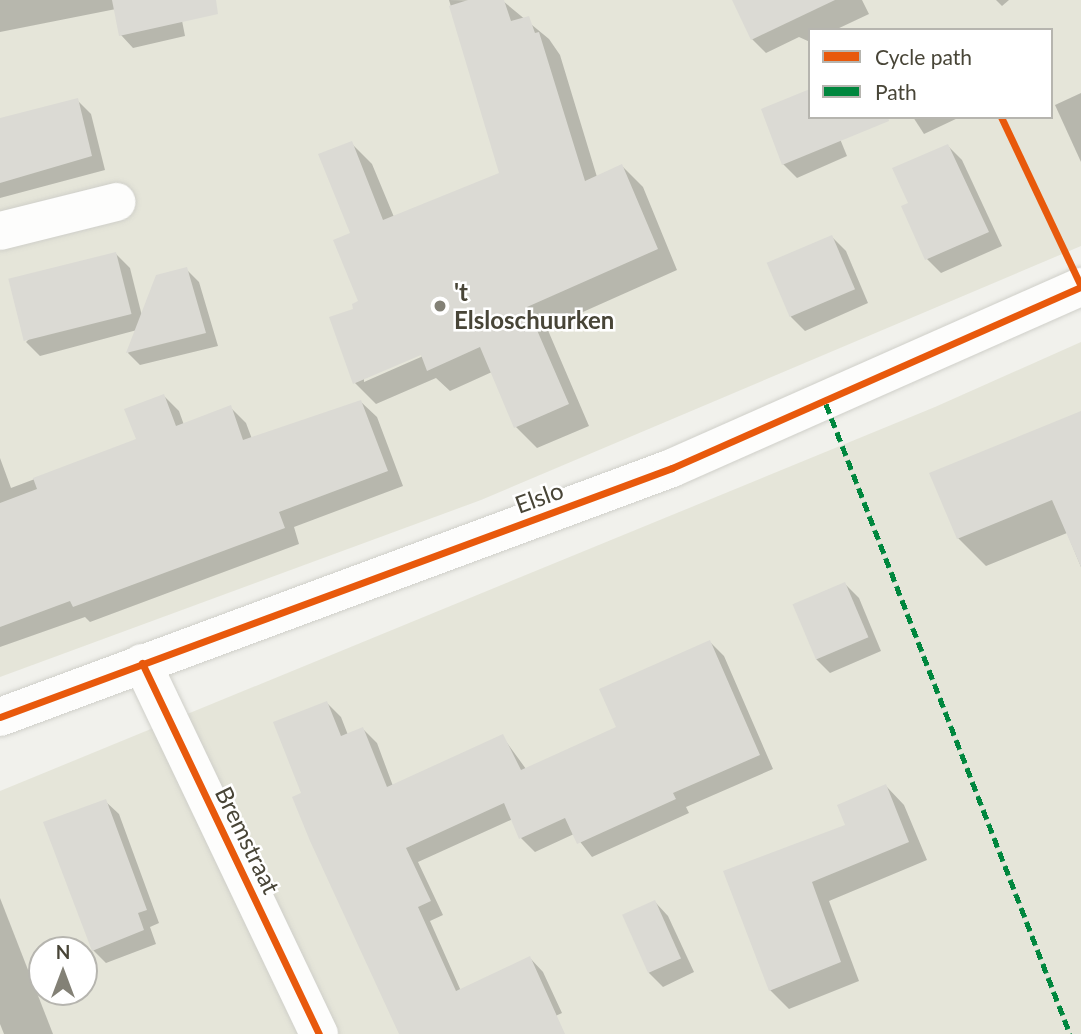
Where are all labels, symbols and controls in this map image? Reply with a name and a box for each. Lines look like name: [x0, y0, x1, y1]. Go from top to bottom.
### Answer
legend: [808, 28, 1053, 119]
text: Cycle path: [875, 44, 972, 69]
text: Path: [875, 79, 917, 104]
place label: 't Elsloschuurken: [454, 278, 614, 334]
marker: 't Elsloschuurken: [432, 298, 448, 314]
street label: Elslo: [511, 475, 567, 519]
street label: Bremstraat: [210, 782, 286, 898]
north arrow: [28, 936, 98, 1006]
text: N: [56, 940, 70, 963]

